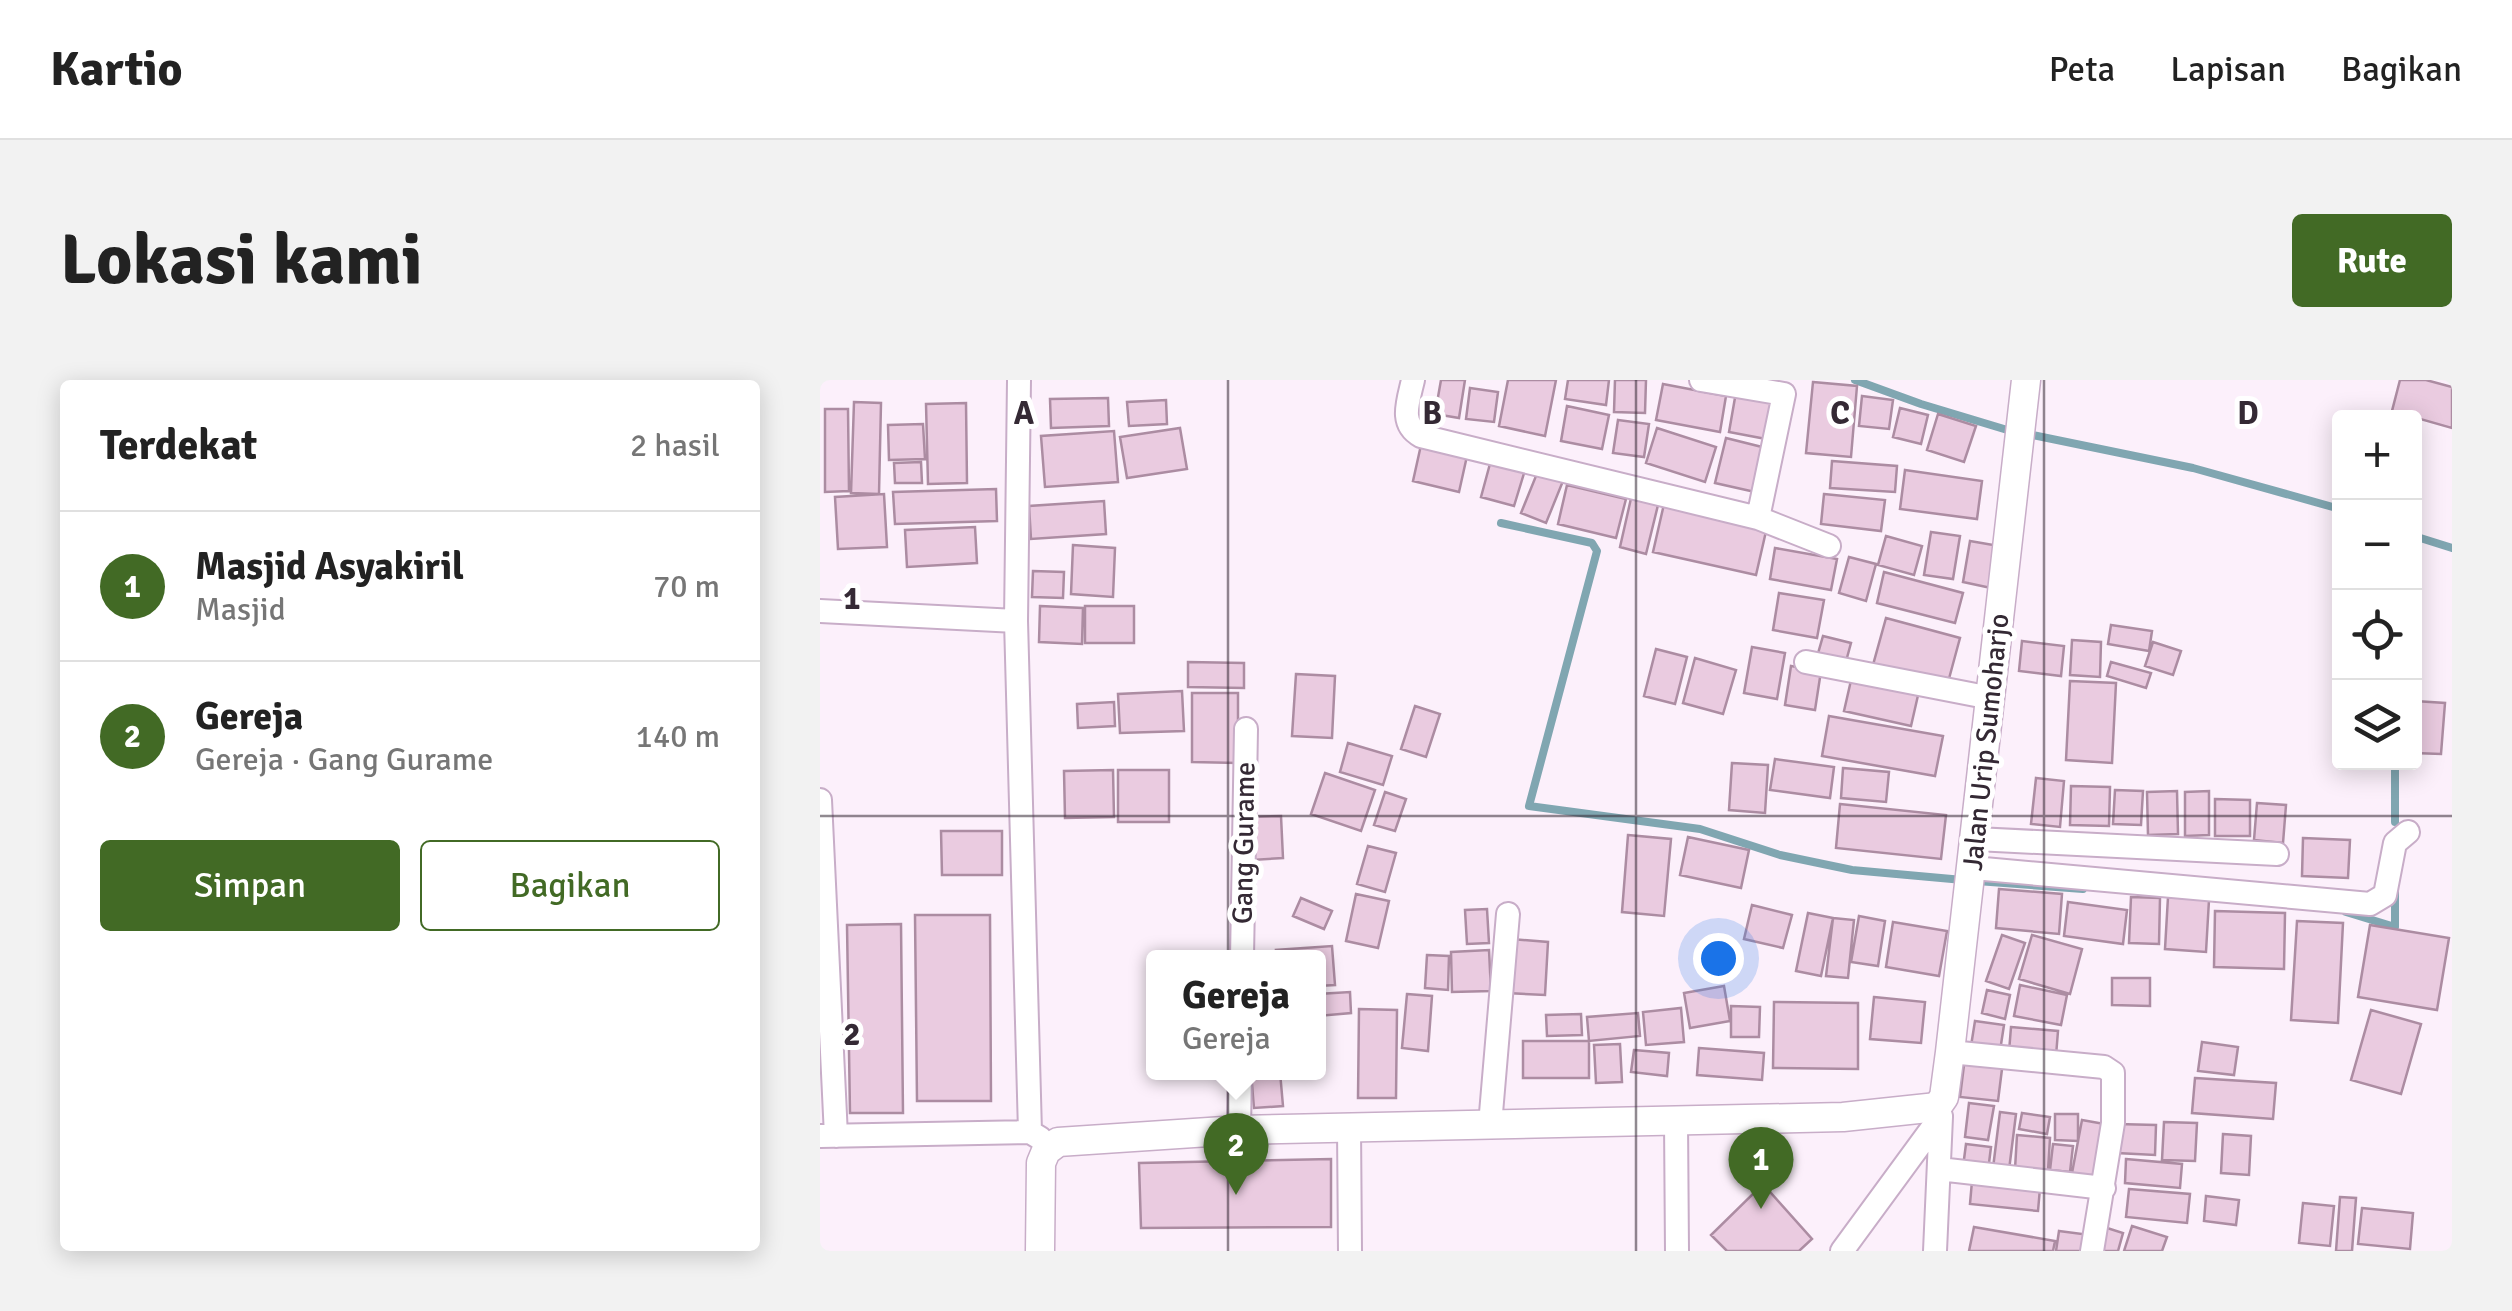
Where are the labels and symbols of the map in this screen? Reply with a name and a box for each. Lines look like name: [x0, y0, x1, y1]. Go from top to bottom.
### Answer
text: A: [1014, 394, 1035, 433]
text: B: [1422, 394, 1442, 433]
text: C: [1830, 394, 1850, 433]
text: D: [2237, 394, 2259, 433]
text: 1: [843, 579, 861, 618]
street label: Jalan Urip Sumoharjo: [1956, 612, 2016, 872]
street label: Gang Gurame: [1226, 762, 1262, 924]
your location: [1693, 933, 1744, 984]
text: 2: [843, 1015, 861, 1054]
pin: 2: [1204, 1112, 1268, 1195]
pin: 1: [1728, 1126, 1794, 1209]

